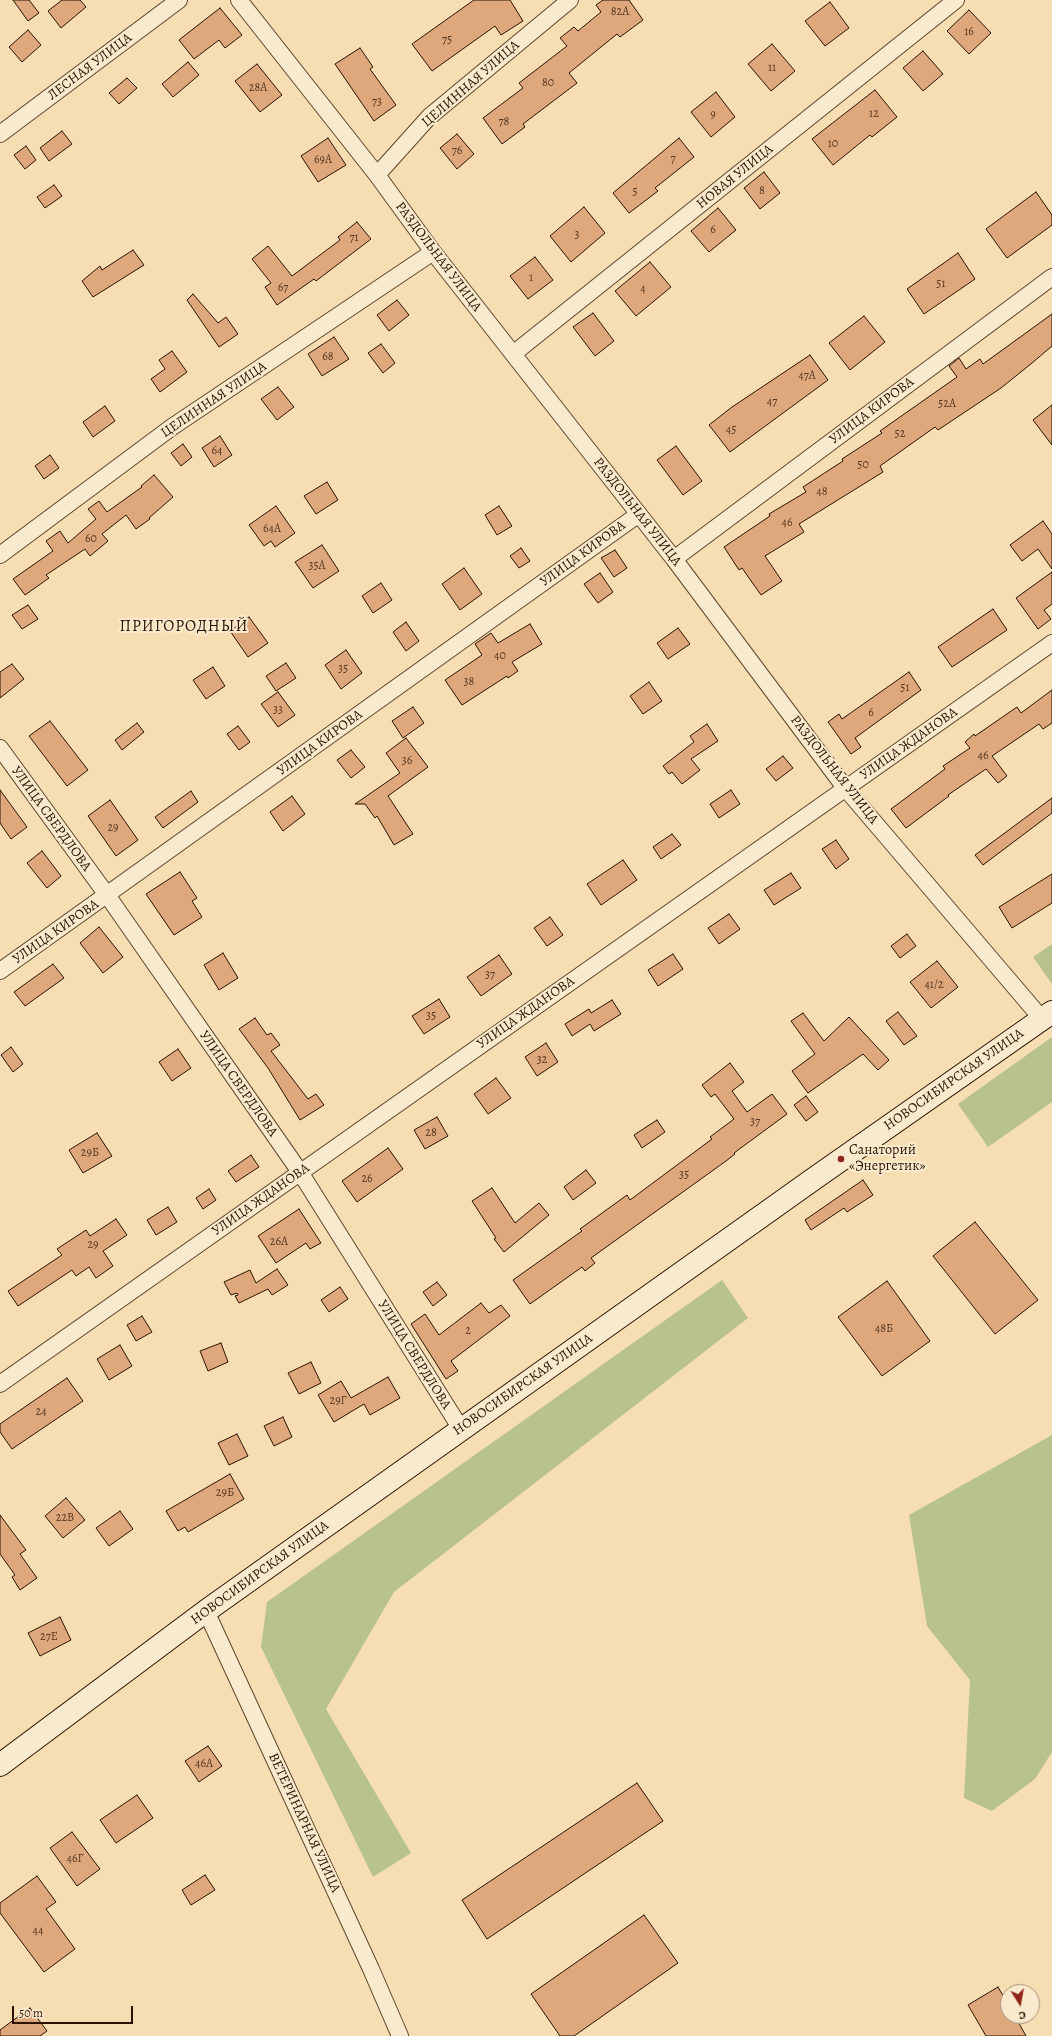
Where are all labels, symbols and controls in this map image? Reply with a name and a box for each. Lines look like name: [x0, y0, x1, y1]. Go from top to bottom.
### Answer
house number: 82А: [611, 5, 629, 19]
house number: 16: [964, 25, 974, 39]
street label: ЛЕСНАЯ УЛИЦА: [45, 30, 135, 104]
house number: 75: [442, 33, 452, 47]
street label: ЦЕЛИННАЯ УЛИЦА: [419, 37, 523, 131]
house number: 11: [768, 61, 776, 75]
house number: 80: [542, 76, 554, 90]
house number: 28А: [249, 81, 267, 95]
house number: 73: [372, 95, 382, 109]
house number: 12: [869, 107, 879, 121]
house number: 9: [710, 108, 716, 122]
house number: 78: [499, 115, 509, 129]
house number: 10: [828, 137, 838, 151]
street label: НОВАЯ УЛИЦА: [693, 141, 777, 213]
house number: 76: [452, 144, 462, 158]
house number: 7: [670, 152, 676, 166]
house number: 69А: [314, 153, 332, 167]
house number: 8: [759, 184, 765, 198]
house number: 5: [632, 185, 638, 199]
street label: РАЗДОЛЬНАЯ УЛИЦА: [391, 199, 485, 315]
house number: 6: [710, 223, 716, 237]
house number: 3: [575, 228, 579, 242]
house number: 71: [349, 231, 359, 245]
house number: 1: [529, 271, 533, 285]
house number: 51: [936, 277, 946, 291]
house number: 67: [278, 281, 288, 295]
house number: 4: [640, 282, 646, 296]
house number: 68: [322, 350, 334, 364]
street label: ЦЕЛИННАЯ УЛИЦА: [158, 358, 270, 442]
house number: 47А: [798, 369, 816, 383]
street label: УЛИЦА КИРОВА: [826, 374, 918, 448]
house number: 47: [767, 395, 777, 409]
house number: 52А: [938, 397, 956, 411]
house number: 45: [726, 423, 736, 437]
house number: 52: [895, 427, 905, 441]
house number: 64: [212, 444, 222, 458]
street label: РАЗДОЛЬНАЯ УЛИЦА: [589, 454, 685, 570]
house number: 50: [857, 458, 869, 472]
house number: 48: [816, 485, 828, 499]
house number: 46: [782, 516, 792, 530]
street label: УЛИЦА КИРОВА: [537, 517, 629, 591]
house number: 64А: [263, 522, 281, 536]
house number: 60: [85, 532, 97, 546]
house number: 35А: [308, 559, 326, 573]
district label: ПРИГОРОДНЫЙ: [120, 617, 248, 637]
house number: 40: [494, 649, 506, 663]
house number: 35: [338, 662, 348, 676]
house number: 38: [464, 675, 474, 689]
house number: 51: [900, 681, 910, 695]
house number: 33: [273, 703, 283, 717]
street label: УЛИЦА ЖДАНОВА: [857, 704, 961, 784]
street label: УЛИЦА КИРОВА: [274, 706, 366, 780]
house number: 6: [868, 706, 874, 720]
street label: РАЗДОЛЬНАЯ УЛИЦА: [786, 712, 882, 828]
house number: 46: [978, 749, 988, 763]
house number: 36: [402, 754, 412, 768]
street label: УЛИЦА СВЕРДЛОВА: [7, 763, 95, 875]
house number: 29: [107, 821, 119, 835]
street label: УЛИЦА КИРОВА: [10, 896, 102, 968]
house number: 37: [485, 968, 495, 982]
street label: УЛИЦА ЖДАНОВА: [474, 973, 578, 1053]
house number: 41/2: [924, 978, 944, 992]
house number: 35: [426, 1009, 436, 1023]
street label: НОВОСИБИРСКАЯ УЛИЦА: [881, 1025, 1027, 1135]
street label: УЛИЦА СВЕРДЛОВА: [195, 1028, 281, 1140]
house number: 32: [537, 1053, 547, 1067]
house number: 37: [750, 1115, 760, 1129]
house number: 28: [425, 1126, 437, 1140]
place label: Санаторий «Энергетик»: [849, 1143, 925, 1176]
house number: 29Б: [81, 1146, 99, 1160]
marker: Санаторий «Энергетик»: [836, 1154, 846, 1164]
street label: УЛИЦА ЖДАНОВА: [209, 1160, 313, 1240]
house number: 35: [679, 1168, 689, 1182]
house number: 26: [361, 1172, 373, 1186]
house number: 26А: [270, 1235, 288, 1249]
house number: 29: [87, 1238, 99, 1252]
street label: УЛИЦА СВЕРДЛОВА: [374, 1297, 454, 1413]
house number: 48Б: [875, 1322, 893, 1336]
house number: 2: [465, 1324, 471, 1338]
street label: НОВОСИБИРСКАЯ УЛИЦА: [450, 1330, 596, 1440]
house number: 29Г: [329, 1394, 347, 1408]
house number: 24: [35, 1405, 47, 1419]
house number: 29Б: [216, 1486, 234, 1500]
house number: 22В: [56, 1511, 74, 1525]
street label: НОВОСИБИРСКАЯ УЛИЦА: [188, 1517, 332, 1629]
house number: 27Е: [40, 1630, 58, 1644]
street label: ВЕТЕРИНАРНАЯ УЛИЦА: [264, 1750, 344, 1896]
house number: 46А: [195, 1757, 213, 1771]
house number: 46Г: [67, 1852, 83, 1866]
house number: 44: [33, 1924, 43, 1938]
north arrow: [1000, 1984, 1040, 2024]
scale bar: [14, 1998, 135, 2024]
text: 50 m: [19, 2005, 43, 2021]
text: С: [1017, 2007, 1027, 2023]

